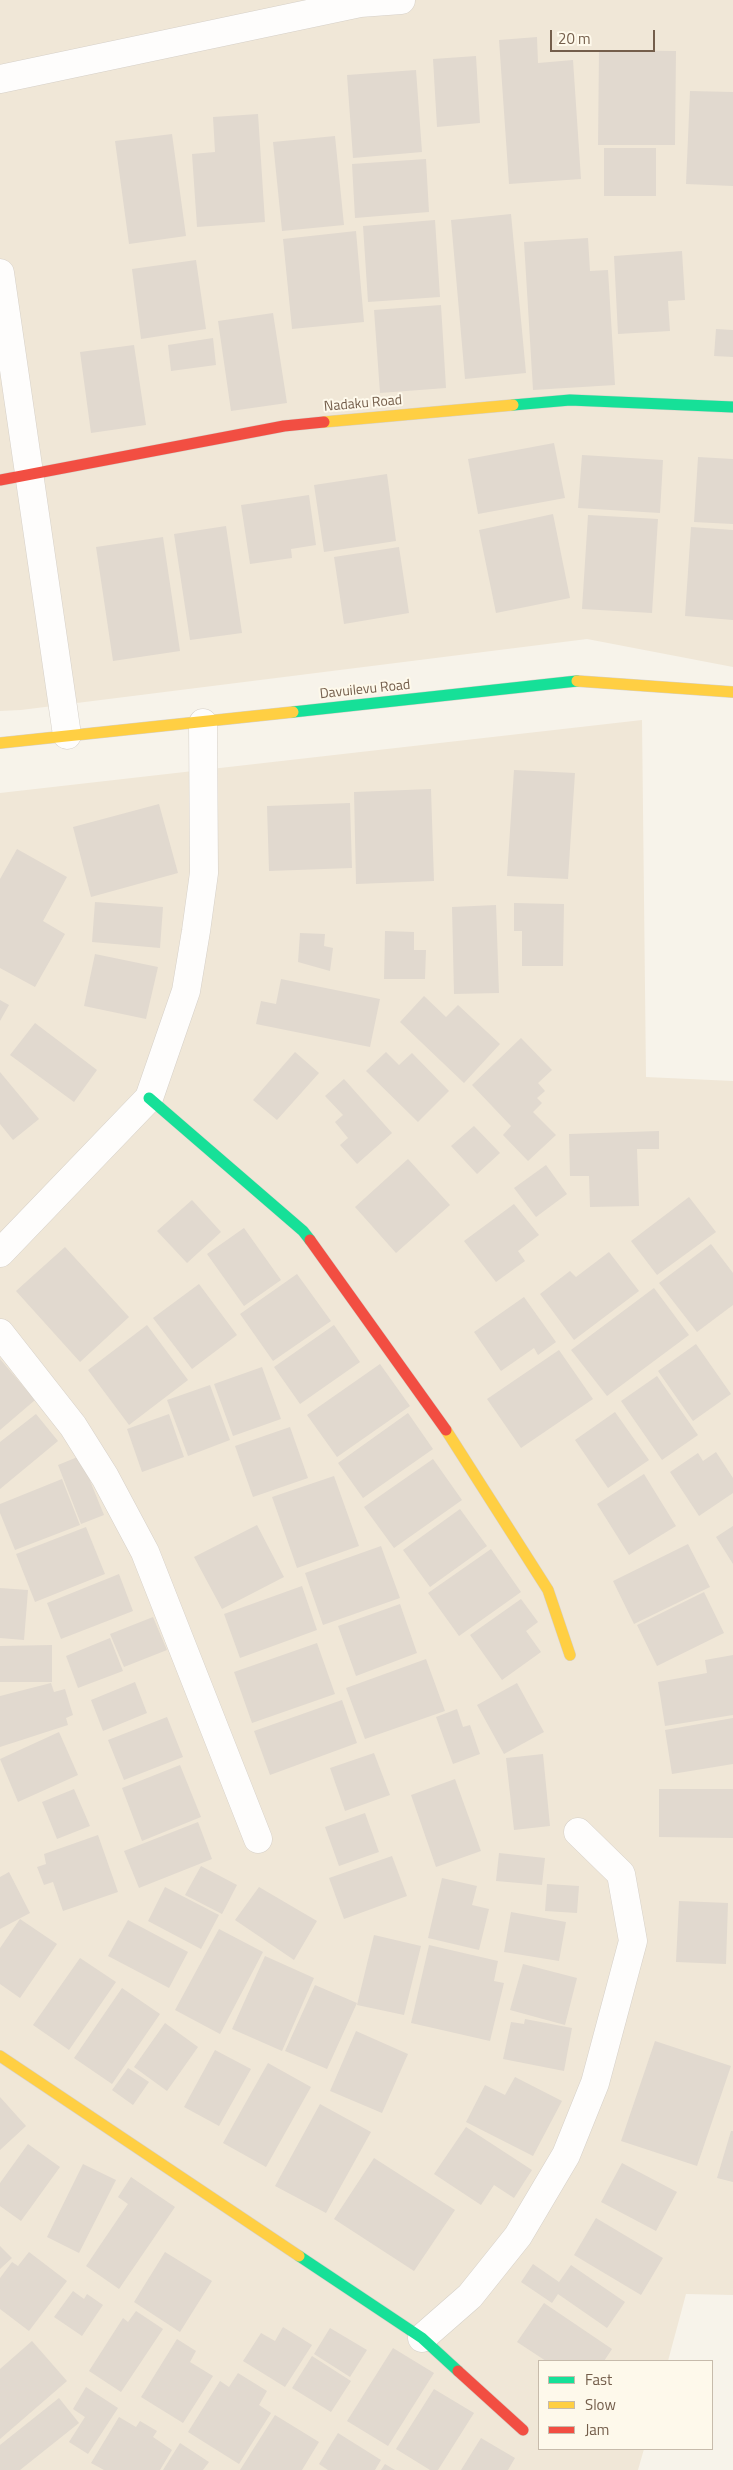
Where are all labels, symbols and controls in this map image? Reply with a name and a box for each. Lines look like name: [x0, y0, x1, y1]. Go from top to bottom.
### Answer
scale bar: [553, 20, 658, 52]
text: 20 m: [558, 27, 591, 50]
street label: Nadaku Road: [323, 392, 403, 416]
street label: Davuilevu Road: [319, 677, 411, 703]
legend: [538, 2360, 713, 2450]
text: Fast: [585, 2368, 612, 2391]
text: Slow: [585, 2393, 616, 2416]
text: Jam: [585, 2418, 609, 2441]

